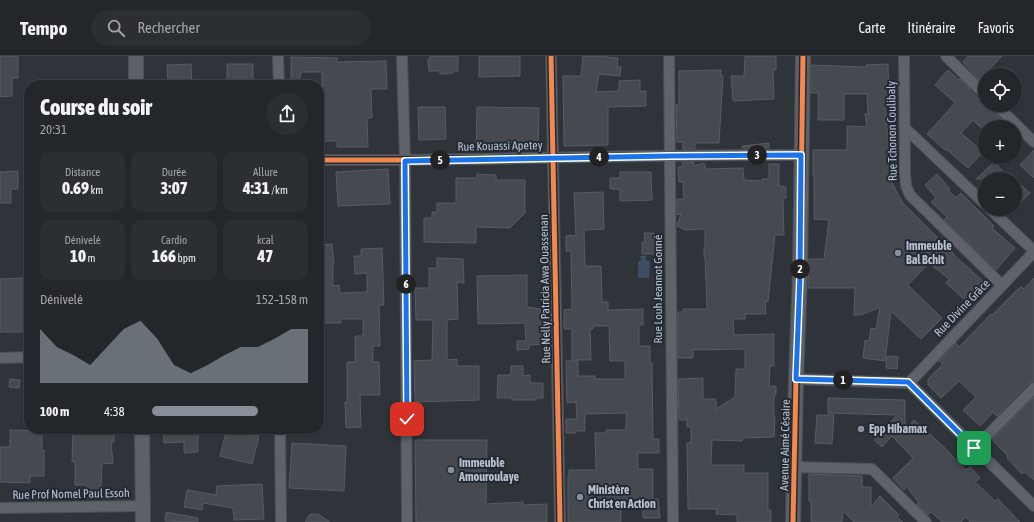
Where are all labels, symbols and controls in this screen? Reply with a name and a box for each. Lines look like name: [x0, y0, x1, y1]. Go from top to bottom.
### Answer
search box: [91, 10, 371, 46]
text: Tempo: [20, 17, 67, 39]
icon: search: [105, 17, 127, 39]
text: Rechercher: [137, 19, 200, 36]
text: Carte: [859, 20, 886, 36]
text: Itinéraire: [908, 20, 956, 36]
text: Favoris: [978, 20, 1014, 36]
map controls: [978, 68, 1022, 216]
button: locate: [978, 68, 1022, 112]
street label: Rue Tchonon Coulibaly: [884, 81, 900, 181]
button: share: [266, 93, 308, 135]
text: Course du soir: [40, 94, 152, 120]
button: +: [978, 120, 1022, 164]
text: 20:31: [40, 122, 67, 137]
street label: Rue Kouassi Apetey: [457, 138, 543, 154]
pin: 3: [747, 145, 767, 165]
pin: 4: [589, 147, 609, 167]
text: 3: [754, 149, 760, 161]
pin: 5: [430, 150, 450, 170]
text: 4: [596, 151, 602, 163]
text: 5: [437, 154, 443, 166]
text: Distance: [65, 166, 100, 178]
text: Durée: [162, 166, 186, 178]
text: Allure: [253, 166, 278, 178]
button: −: [978, 172, 1022, 216]
text: 0.69: [62, 178, 89, 198]
text: 3:07: [160, 178, 188, 198]
text: 4:31: [243, 178, 270, 198]
text: km: [89, 184, 103, 196]
text: /km: [270, 184, 288, 196]
street label: Rue Nelly Patricia Awa Ouassenan: [537, 214, 553, 364]
text: Dénivelé: [65, 234, 101, 246]
text: Cardio: [161, 234, 187, 246]
text: kcal: [257, 234, 274, 246]
street label: Rue Louh Jeannot Gonné: [651, 235, 665, 343]
place label: Immeuble Bal Bchit: [906, 239, 952, 267]
text: 10: [70, 246, 86, 266]
text: 166: [152, 246, 176, 266]
text: 47: [257, 246, 273, 266]
marker: Immeuble Bal Bchit: [893, 248, 903, 258]
text: m: [86, 252, 95, 264]
text: bpm: [176, 252, 196, 264]
pin: 2: [790, 259, 810, 279]
text: 2: [797, 263, 803, 275]
pin: 6: [396, 274, 416, 294]
street label: Rue Divine Grâce: [931, 276, 993, 340]
text: 6: [403, 278, 409, 290]
text: Dénivelé: [40, 292, 83, 307]
text: 152–158 m: [256, 292, 308, 307]
pin: 1: [833, 370, 853, 390]
text: 1: [840, 374, 846, 386]
street label: Avenue Aimé Césaire: [777, 399, 793, 491]
pin: [390, 402, 424, 436]
text: 100 m: [40, 404, 69, 419]
text: 4:38: [104, 404, 125, 419]
icon: check: [396, 408, 418, 430]
place label: Epp Hibamax: [869, 422, 927, 436]
marker: Epp Hibamax: [856, 424, 866, 434]
pin: [957, 431, 991, 465]
icon: arrive: [963, 437, 985, 459]
place label: Immeuble Amouroulaye: [458, 456, 520, 484]
marker: Immeuble Amouroulaye: [446, 465, 456, 475]
place label: Ministère Christ en Action: [588, 483, 656, 511]
street label: Rue Prof Nomel Paul Essoh: [12, 486, 130, 502]
marker: Ministère Christ en Action: [575, 492, 585, 502]

